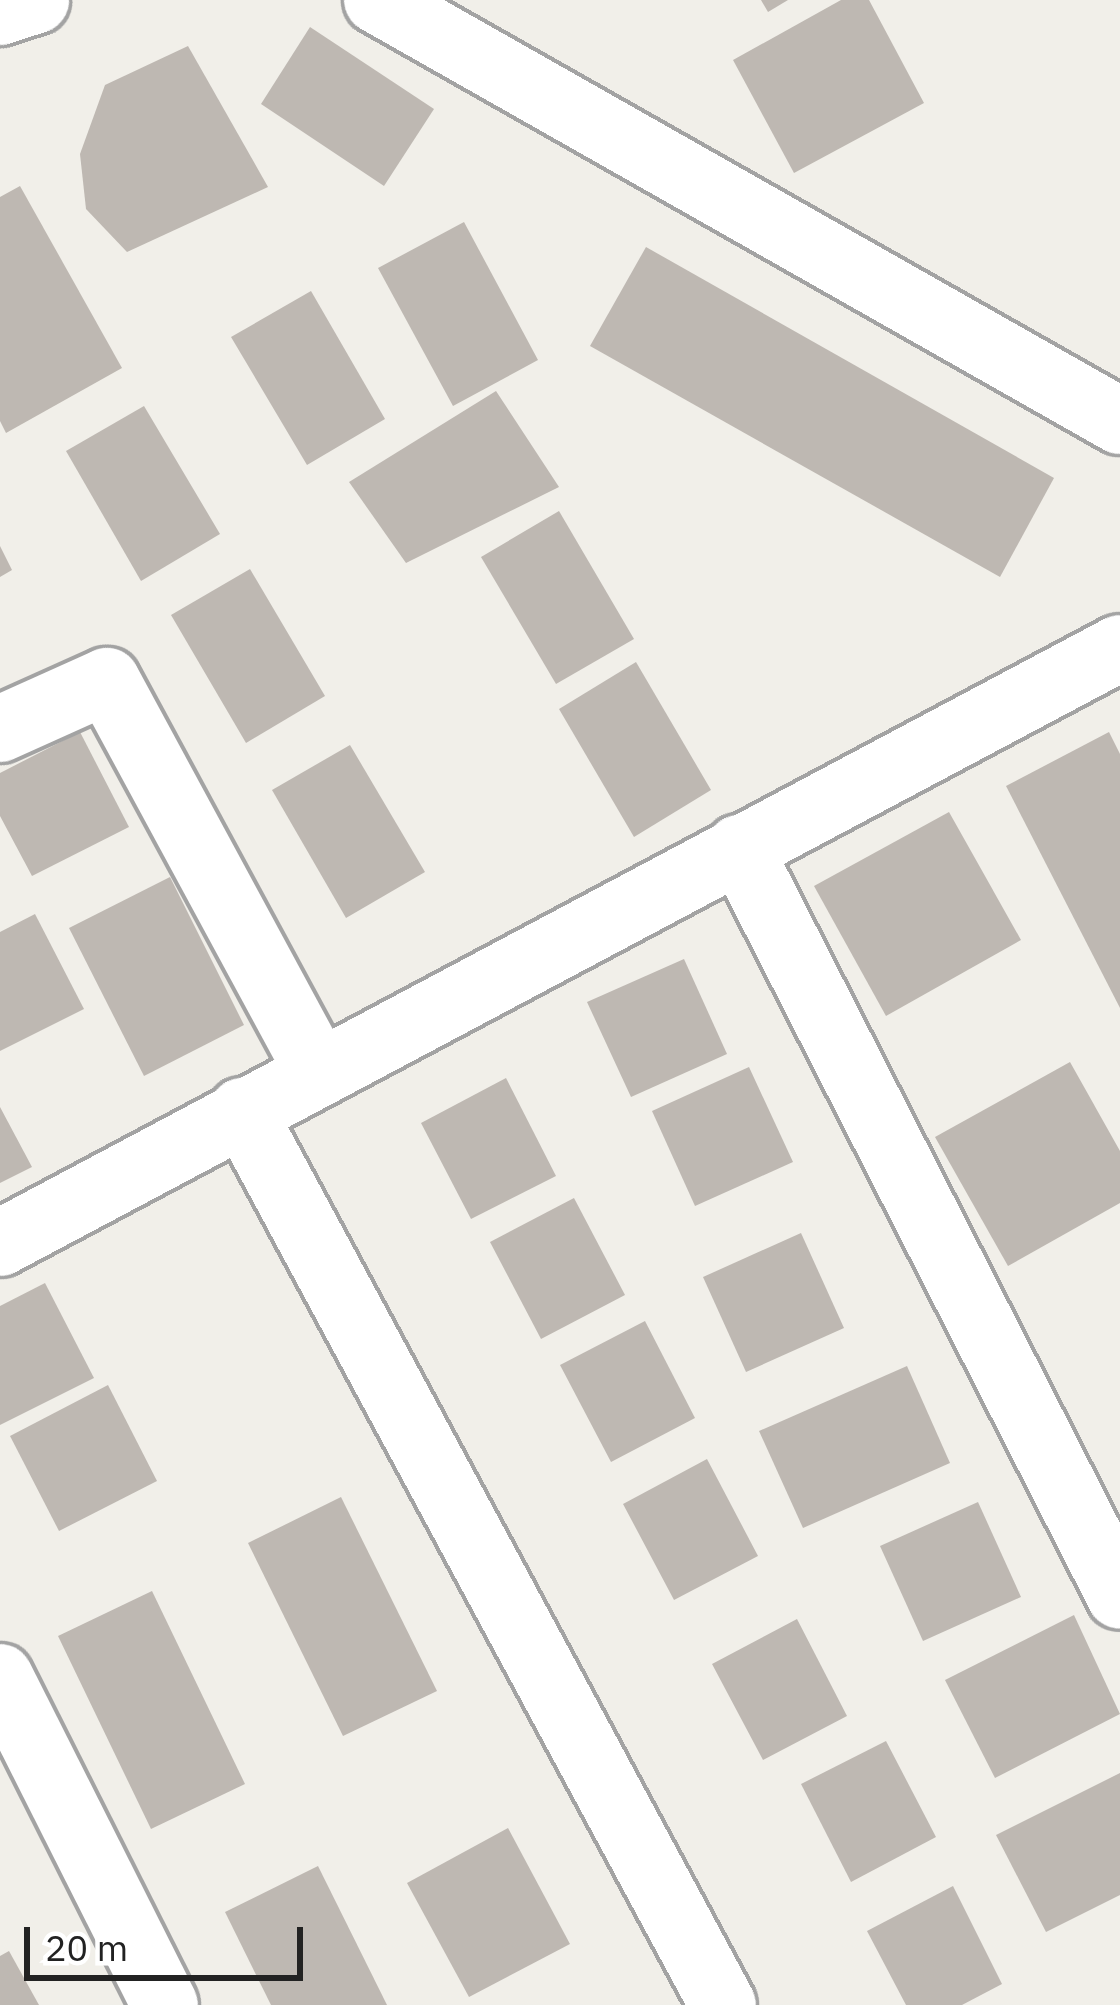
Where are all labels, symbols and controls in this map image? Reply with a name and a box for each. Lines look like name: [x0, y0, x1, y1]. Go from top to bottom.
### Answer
scale bar: [30, 1903, 309, 1977]
text: 20 m: [45, 1924, 128, 1971]

